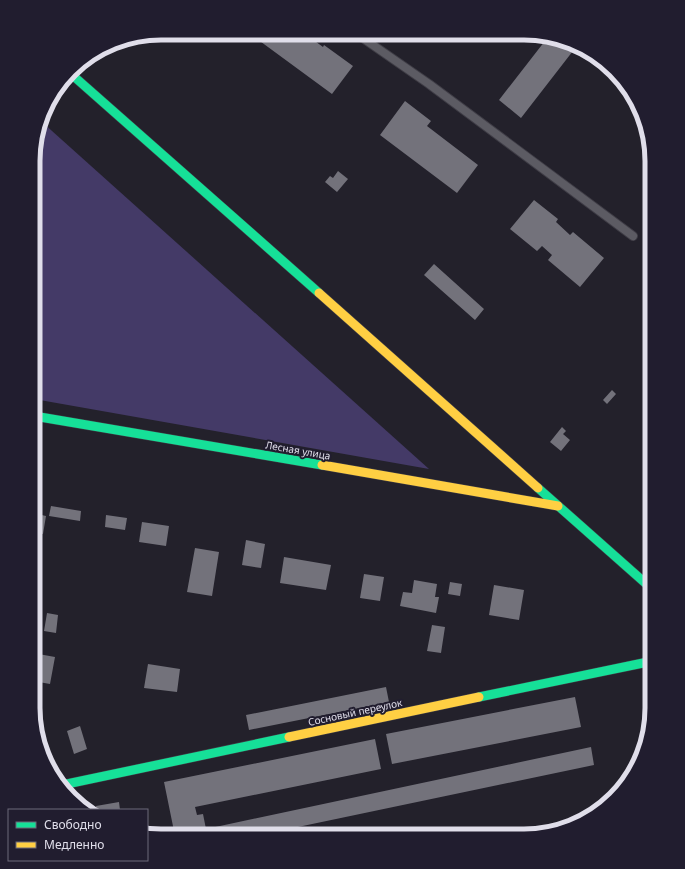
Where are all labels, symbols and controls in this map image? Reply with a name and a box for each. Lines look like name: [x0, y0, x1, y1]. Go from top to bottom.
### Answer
street label: Лесная улица: [264, 437, 332, 463]
street label: Сосновый переулок: [307, 695, 404, 729]
legend: [8, 809, 148, 861]
text: Свободно: [44, 816, 102, 833]
text: Медленно: [44, 836, 104, 853]

